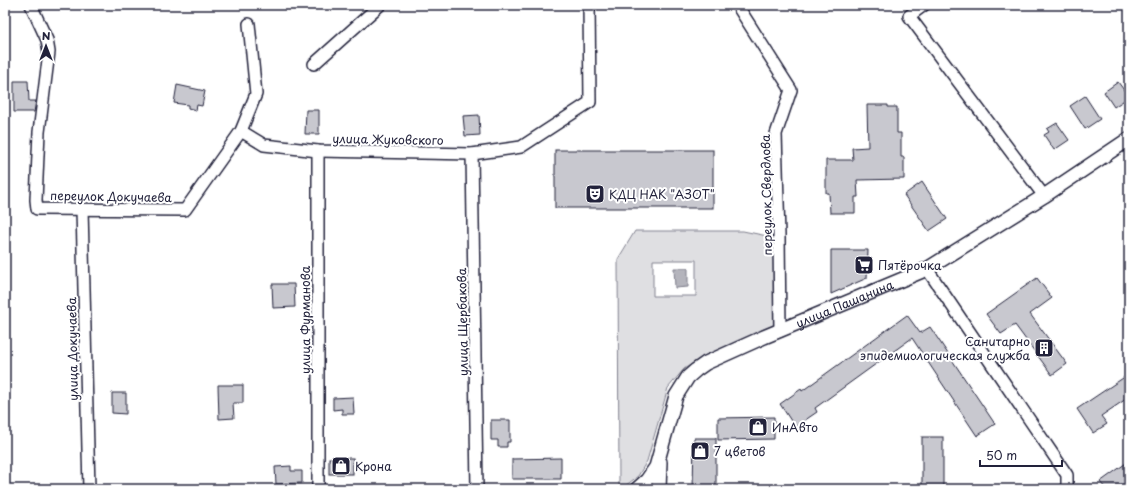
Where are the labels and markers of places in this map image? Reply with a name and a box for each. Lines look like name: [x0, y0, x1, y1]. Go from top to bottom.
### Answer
theatre icon: КДЦ НАК "АЗОТ": [584, 183, 606, 205]
place label: КДЦ НАК "АЗОТ": [609, 185, 715, 203]
supermarket icon: Пятёрочка: [853, 254, 875, 276]
place label: Пятёрочка: [878, 256, 942, 274]
place label: Санитарно эпидемиологическая служба: [860, 332, 1030, 364]
building icon: Санитарно эпидемиологическая служба: [1033, 337, 1055, 359]
shop icon: ИнАвто: [747, 416, 769, 438]
place label: ИнАвто: [772, 418, 818, 436]
shop icon: 7 цветов: [689, 440, 711, 462]
place label: 7 цветов: [714, 442, 766, 460]
shop icon: Крона: [330, 455, 352, 477]
place label: Крона: [355, 457, 392, 475]

